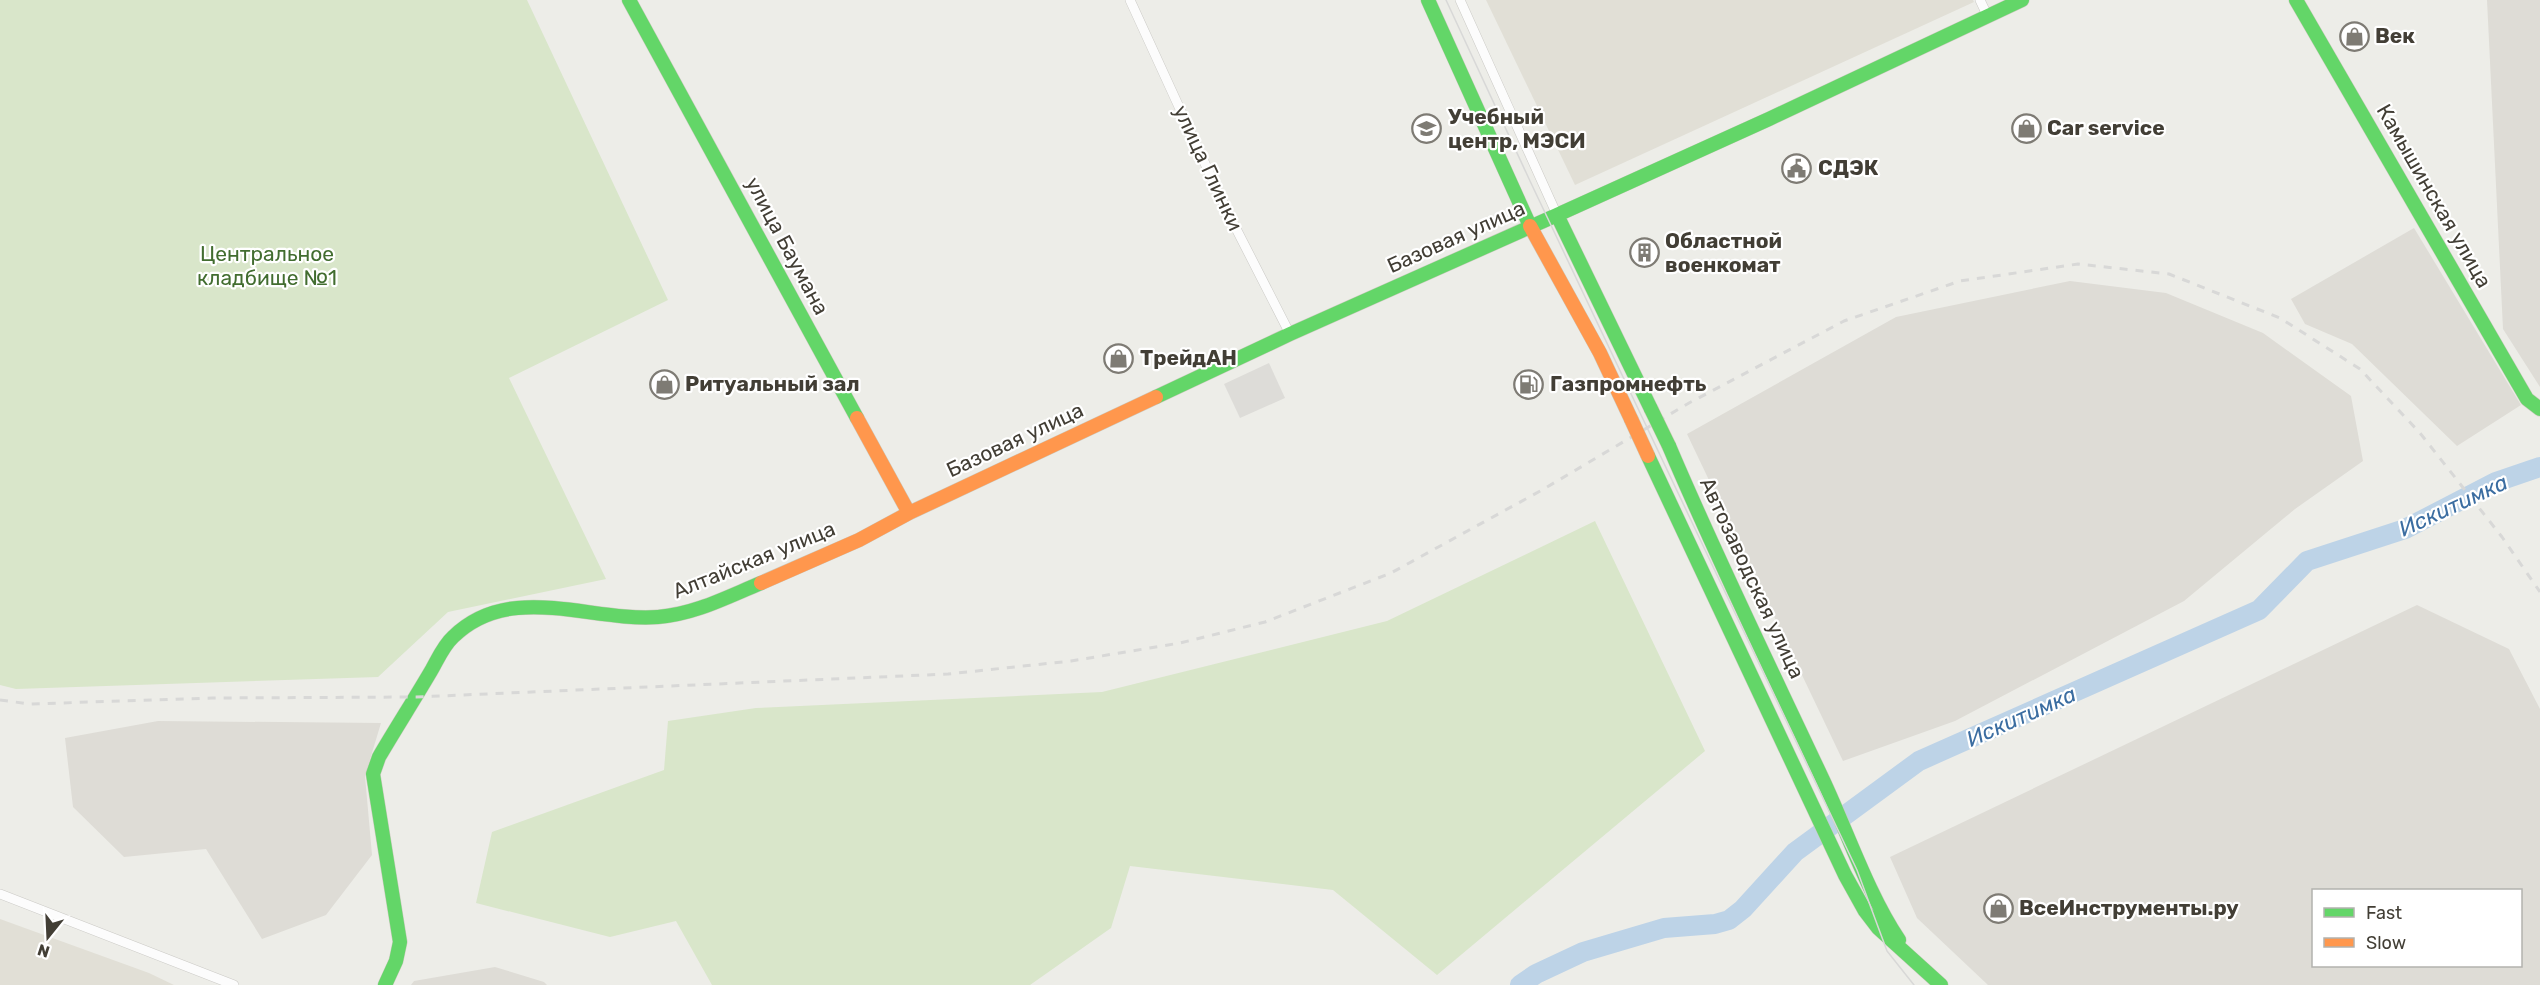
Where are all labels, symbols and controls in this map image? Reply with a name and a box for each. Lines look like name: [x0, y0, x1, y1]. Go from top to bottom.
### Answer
shop icon: Век: [2338, 20, 2370, 52]
place label: Век: [2375, 23, 2415, 48]
street label: Камышинская улица: [2372, 100, 2497, 292]
street label: улица Глинки: [1168, 101, 1248, 235]
place label: Учебный центр, МЭСИ: [1448, 104, 1586, 153]
shop icon: Car service: [2010, 112, 2042, 144]
school or university icon: Учебный центр, МЭСИ: [1411, 113, 1443, 145]
place label: Car service: [2047, 115, 2165, 140]
public building icon: СДЭК: [1781, 152, 1813, 184]
place label: СДЭК: [1818, 155, 1879, 180]
street label: улица Баумана: [741, 173, 834, 319]
street label: Базовая улица: [1383, 195, 1529, 278]
place label: Областной военкомат: [1665, 228, 1782, 277]
building icon: Областной военкомат: [1628, 237, 1660, 269]
park label: Центральное кладбище №1: [197, 241, 337, 290]
shop icon: ТрейдАН: [1103, 342, 1135, 374]
place label: ТрейдАН: [1140, 345, 1237, 370]
shop icon: Ритуальный зал: [648, 368, 680, 400]
fuel station icon: Газпромнефть: [1513, 368, 1545, 400]
place label: Ритуальный зал: [685, 371, 860, 396]
place label: Газпромнефть: [1550, 371, 1707, 396]
street label: Базовая улица: [942, 397, 1087, 482]
water label: Искитимка: [2394, 468, 2512, 542]
street label: Автозаводская улица: [1695, 473, 1810, 682]
street label: Алтайская улица: [669, 516, 839, 603]
water label: Искитимка: [1962, 680, 2080, 753]
legend: [2312, 889, 2522, 967]
shop icon: ВсеИнструменты.ру: [1982, 892, 2014, 924]
place label: ВсеИнструменты.ру: [2019, 895, 2239, 920]
text: Fast: [2366, 902, 2402, 924]
north arrow: [18, 907, 78, 967]
text: Slow: [2366, 932, 2406, 954]
text: N: [35, 940, 52, 962]

